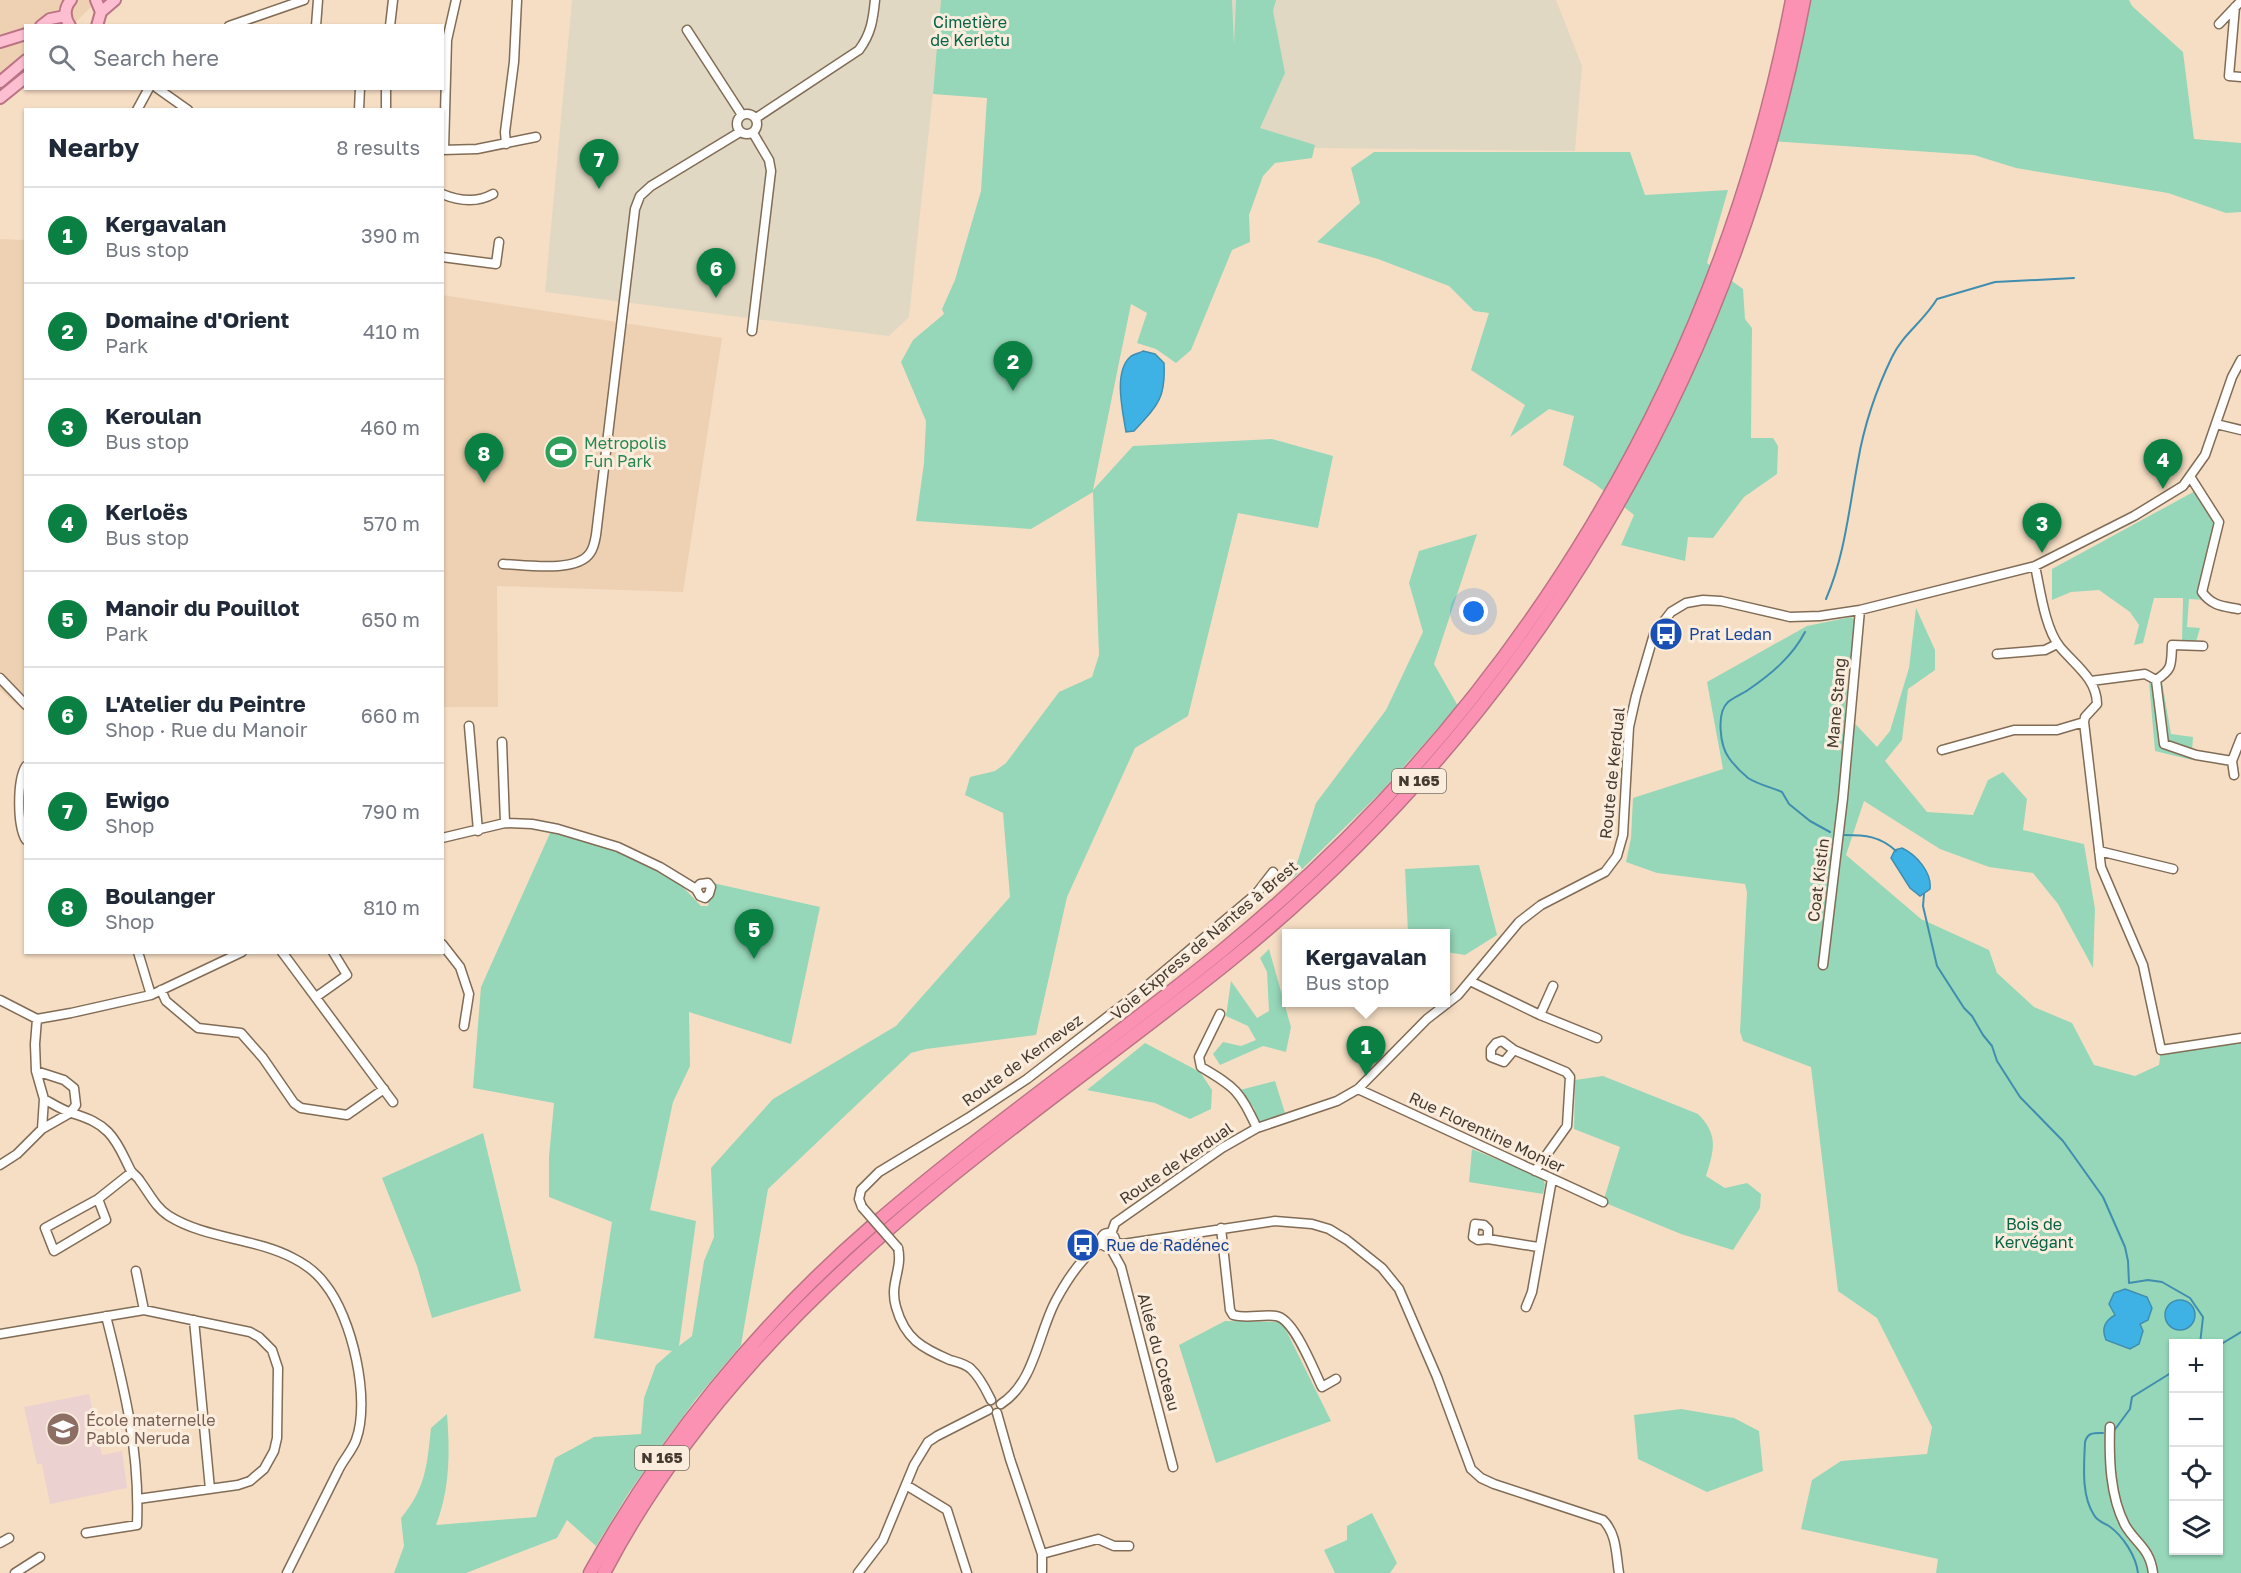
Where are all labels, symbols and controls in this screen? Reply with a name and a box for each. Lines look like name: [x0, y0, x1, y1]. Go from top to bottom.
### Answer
park label: Cimetière de Kerletu: [930, 12, 1010, 50]
search box: [24, 24, 444, 90]
icon: search: [45, 41, 78, 74]
text: Search here: [93, 44, 219, 71]
text: Nearby: [48, 132, 139, 163]
text: 8 results: [336, 135, 420, 159]
pin: 7: [580, 140, 618, 189]
text: Kergavalan: [105, 210, 226, 237]
text: 1: [62, 223, 73, 247]
text: 390 m: [361, 223, 420, 247]
text: Bus stop: [105, 237, 189, 261]
pin: 6: [696, 248, 736, 298]
text: Domaine d'Orient: [105, 306, 289, 333]
text: 2: [61, 319, 74, 343]
text: 410 m: [363, 319, 420, 343]
text: Park: [105, 333, 148, 357]
pin: 2: [994, 342, 1032, 391]
text: Keroulan: [105, 402, 201, 429]
text: 3: [61, 415, 74, 439]
text: 460 m: [361, 415, 420, 439]
text: Bus stop: [105, 429, 189, 453]
place label: Metropolis Fun Park: [584, 433, 666, 471]
pin: 8: [464, 434, 504, 483]
sports icon: Metropolis Fun Park: [543, 434, 579, 470]
pin: 4: [2144, 440, 2182, 489]
text: Kerloës: [105, 498, 188, 525]
pin: 3: [2022, 504, 2062, 553]
text: 4: [61, 511, 74, 535]
text: 570 m: [363, 511, 420, 535]
text: Bus stop: [105, 525, 189, 549]
text: Manoir du Pouillot: [105, 594, 299, 621]
your location: [1459, 597, 1488, 626]
text: 5: [61, 607, 74, 631]
text: 650 m: [361, 607, 420, 631]
bus stop icon: Prat Ledan: [1648, 616, 1684, 652]
text: Park: [105, 621, 148, 645]
place label: Prat Ledan: [1689, 624, 1772, 644]
street label: Mane Stang: [1822, 657, 1850, 749]
text: L'Atelier du Peintre: [105, 690, 306, 717]
text: 6: [61, 703, 74, 727]
text: 660 m: [361, 703, 420, 727]
street label: Route de Kerdual: [1595, 706, 1629, 840]
text: Shop · Rue du Manoir: [105, 717, 308, 741]
road number: N 165: [1392, 769, 1446, 793]
text: Ewigo: [105, 786, 170, 813]
text: 7: [62, 799, 73, 823]
text: 790 m: [362, 799, 420, 823]
text: Shop: [105, 813, 154, 837]
street label: Coat Kistin: [1803, 837, 1833, 923]
street label: Voie Express de Nantes à Brest: [1106, 856, 1302, 1024]
text: Boulanger: [105, 882, 215, 909]
text: 8: [61, 895, 74, 919]
text: 810 m: [363, 895, 420, 919]
text: Shop: [105, 909, 154, 933]
pin: 5: [734, 910, 774, 959]
popup: [1282, 929, 1450, 1007]
text: Kergavalan: [1305, 943, 1427, 970]
text: Bus stop: [1305, 970, 1389, 994]
street label: Route de Kernevez: [958, 1010, 1086, 1110]
pin: 1: [1346, 1026, 1386, 1076]
street label: Rue Florentine Monier: [1406, 1087, 1568, 1177]
street label: Route de Kerdual: [1115, 1118, 1237, 1208]
park label: Bois de Kervégant: [1994, 1214, 2074, 1252]
bus stop icon: Rue de Radénec: [1065, 1227, 1101, 1263]
place label: Rue de Radénec: [1106, 1235, 1230, 1255]
street label: Allée du Coteau: [1134, 1291, 1184, 1413]
map controls: [2169, 1339, 2223, 1555]
button: +: [2169, 1339, 2223, 1393]
button: −: [2169, 1393, 2223, 1447]
place label: École maternelle Pablo Neruda: [86, 1410, 216, 1448]
school or university icon: École maternelle Pablo Neruda: [45, 1411, 81, 1447]
road number: N 165: [635, 1446, 689, 1470]
button: locate: [2169, 1447, 2223, 1501]
button: layers: [2169, 1501, 2223, 1555]

